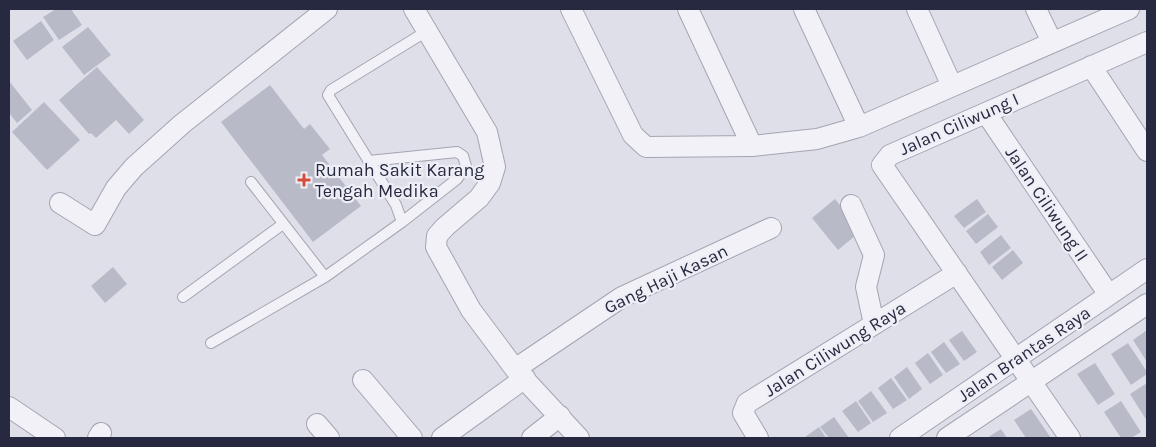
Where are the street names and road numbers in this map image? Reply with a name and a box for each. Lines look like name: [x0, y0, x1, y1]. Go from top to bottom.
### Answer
street label: Jalan Ciliwung I: [896, 88, 1022, 160]
street label: Jalan Ciliwung II: [1001, 143, 1093, 265]
street label: Gang Haji Kasan: [600, 239, 732, 319]
street label: Jalan Ciliwung Raya: [760, 297, 910, 401]
street label: Jalan Brantas Raya: [953, 301, 1095, 407]

